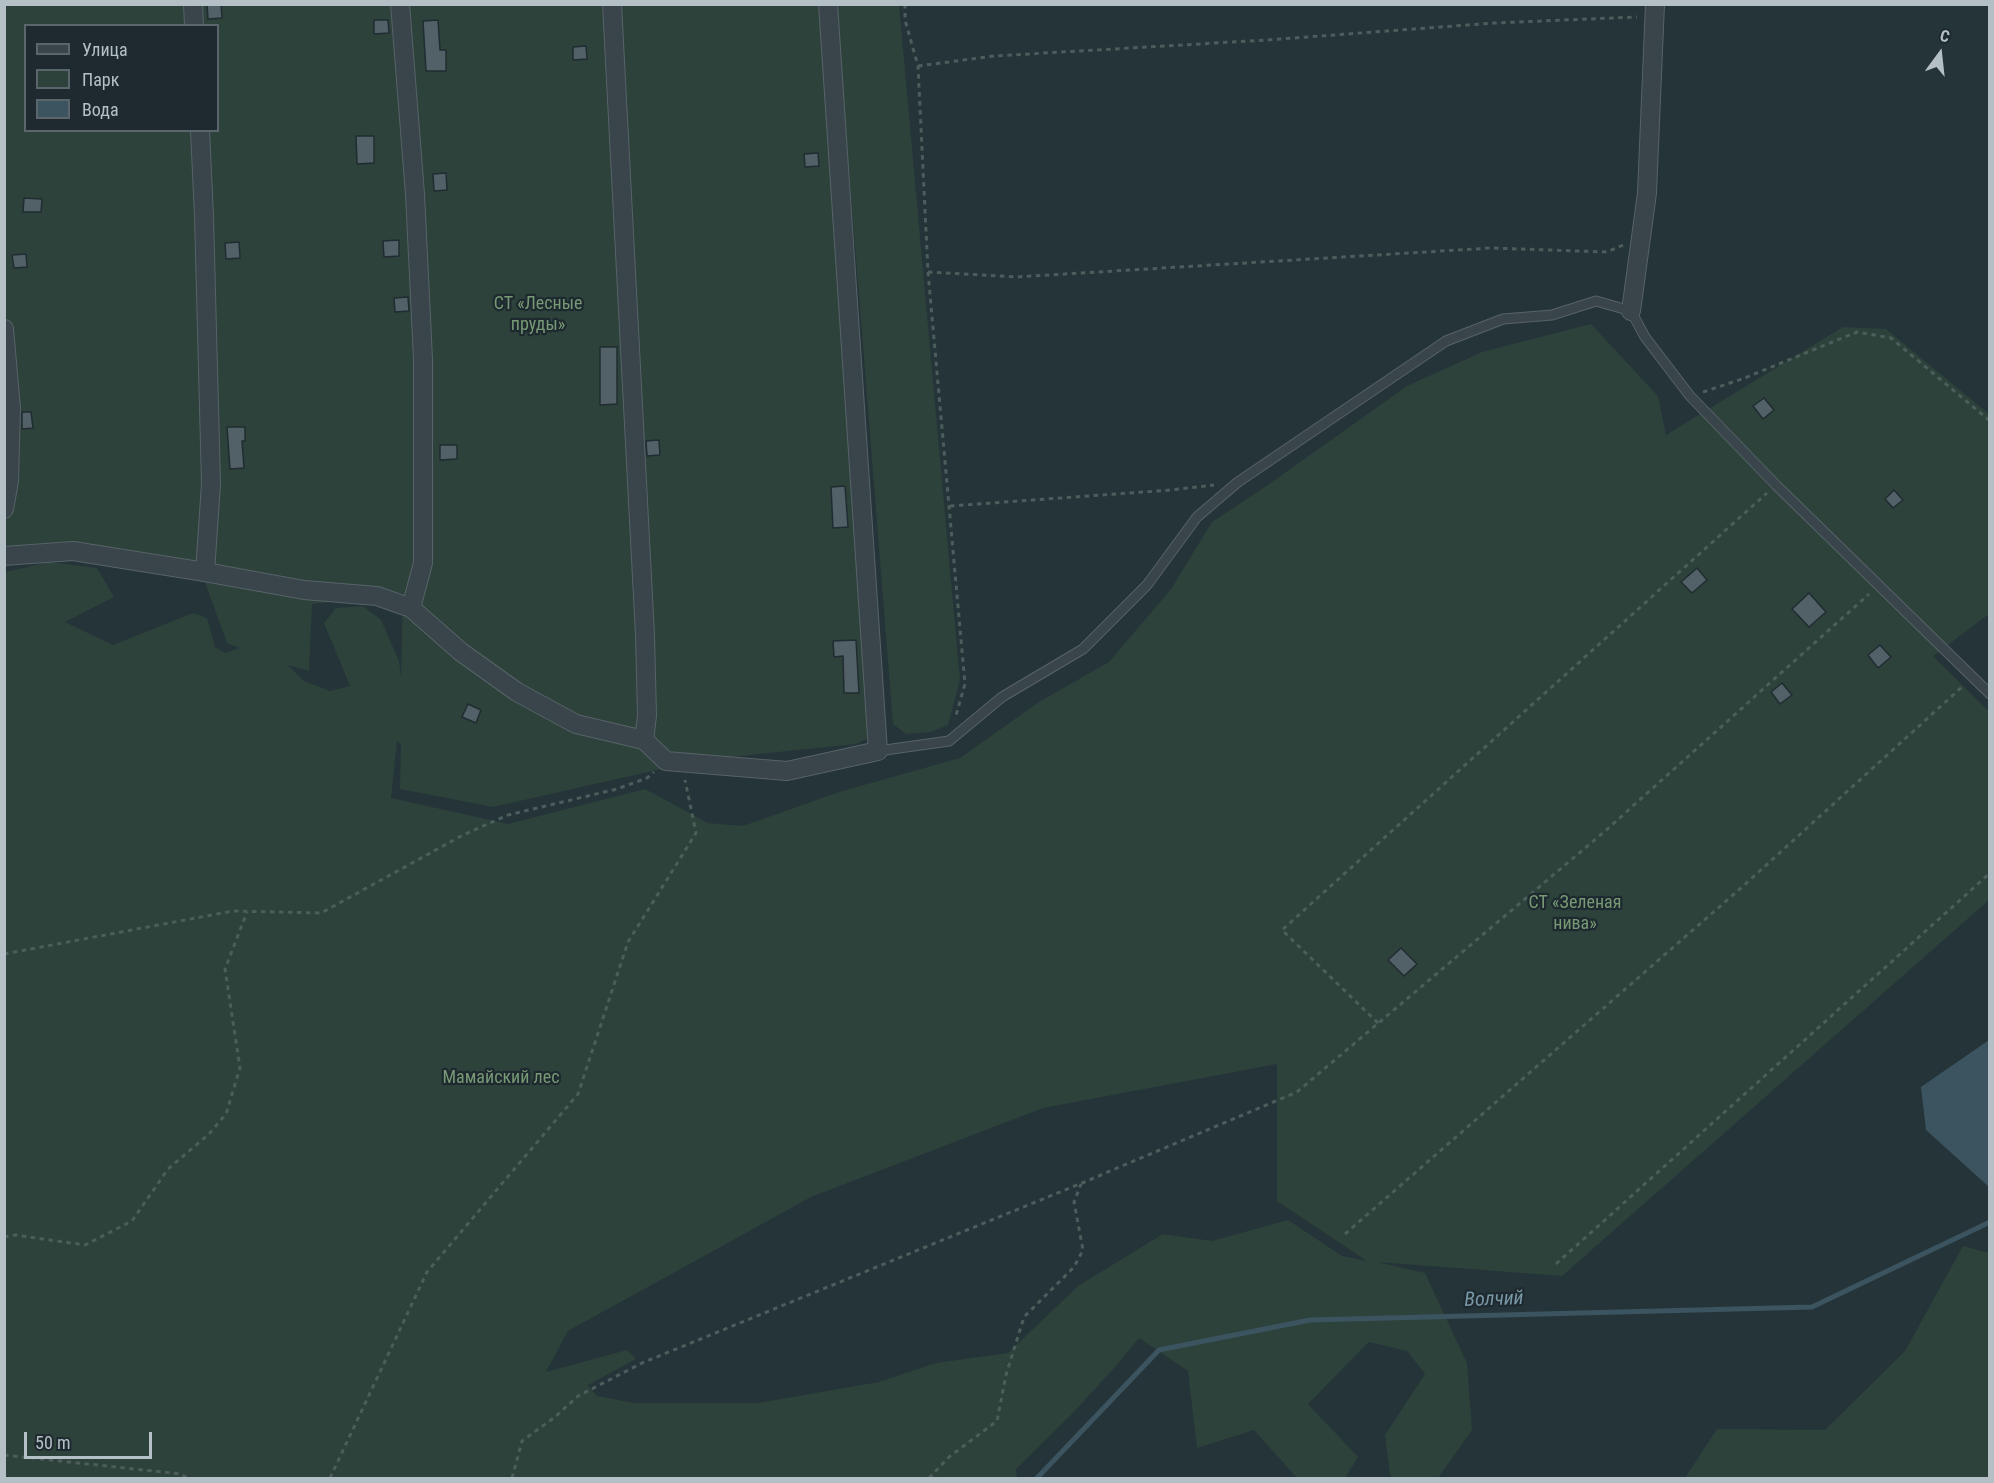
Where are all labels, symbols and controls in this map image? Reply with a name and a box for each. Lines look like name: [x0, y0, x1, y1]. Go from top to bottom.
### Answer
legend: [24, 24, 219, 132]
north arrow: [1910, 24, 1970, 84]
text: С: [1938, 26, 1952, 46]
text: Улица: [82, 39, 128, 60]
text: Парк: [82, 69, 119, 90]
text: Вода: [82, 99, 119, 120]
park label: СТ «Лесные пруды»: [494, 293, 582, 336]
park label: СТ «Зеленая нива»: [1529, 892, 1621, 934]
park label: Мамайский лес: [442, 1067, 560, 1089]
water label: Волчий: [1464, 1287, 1524, 1313]
scale bar: [27, 1420, 154, 1458]
text: 50 m: [35, 1432, 70, 1453]

